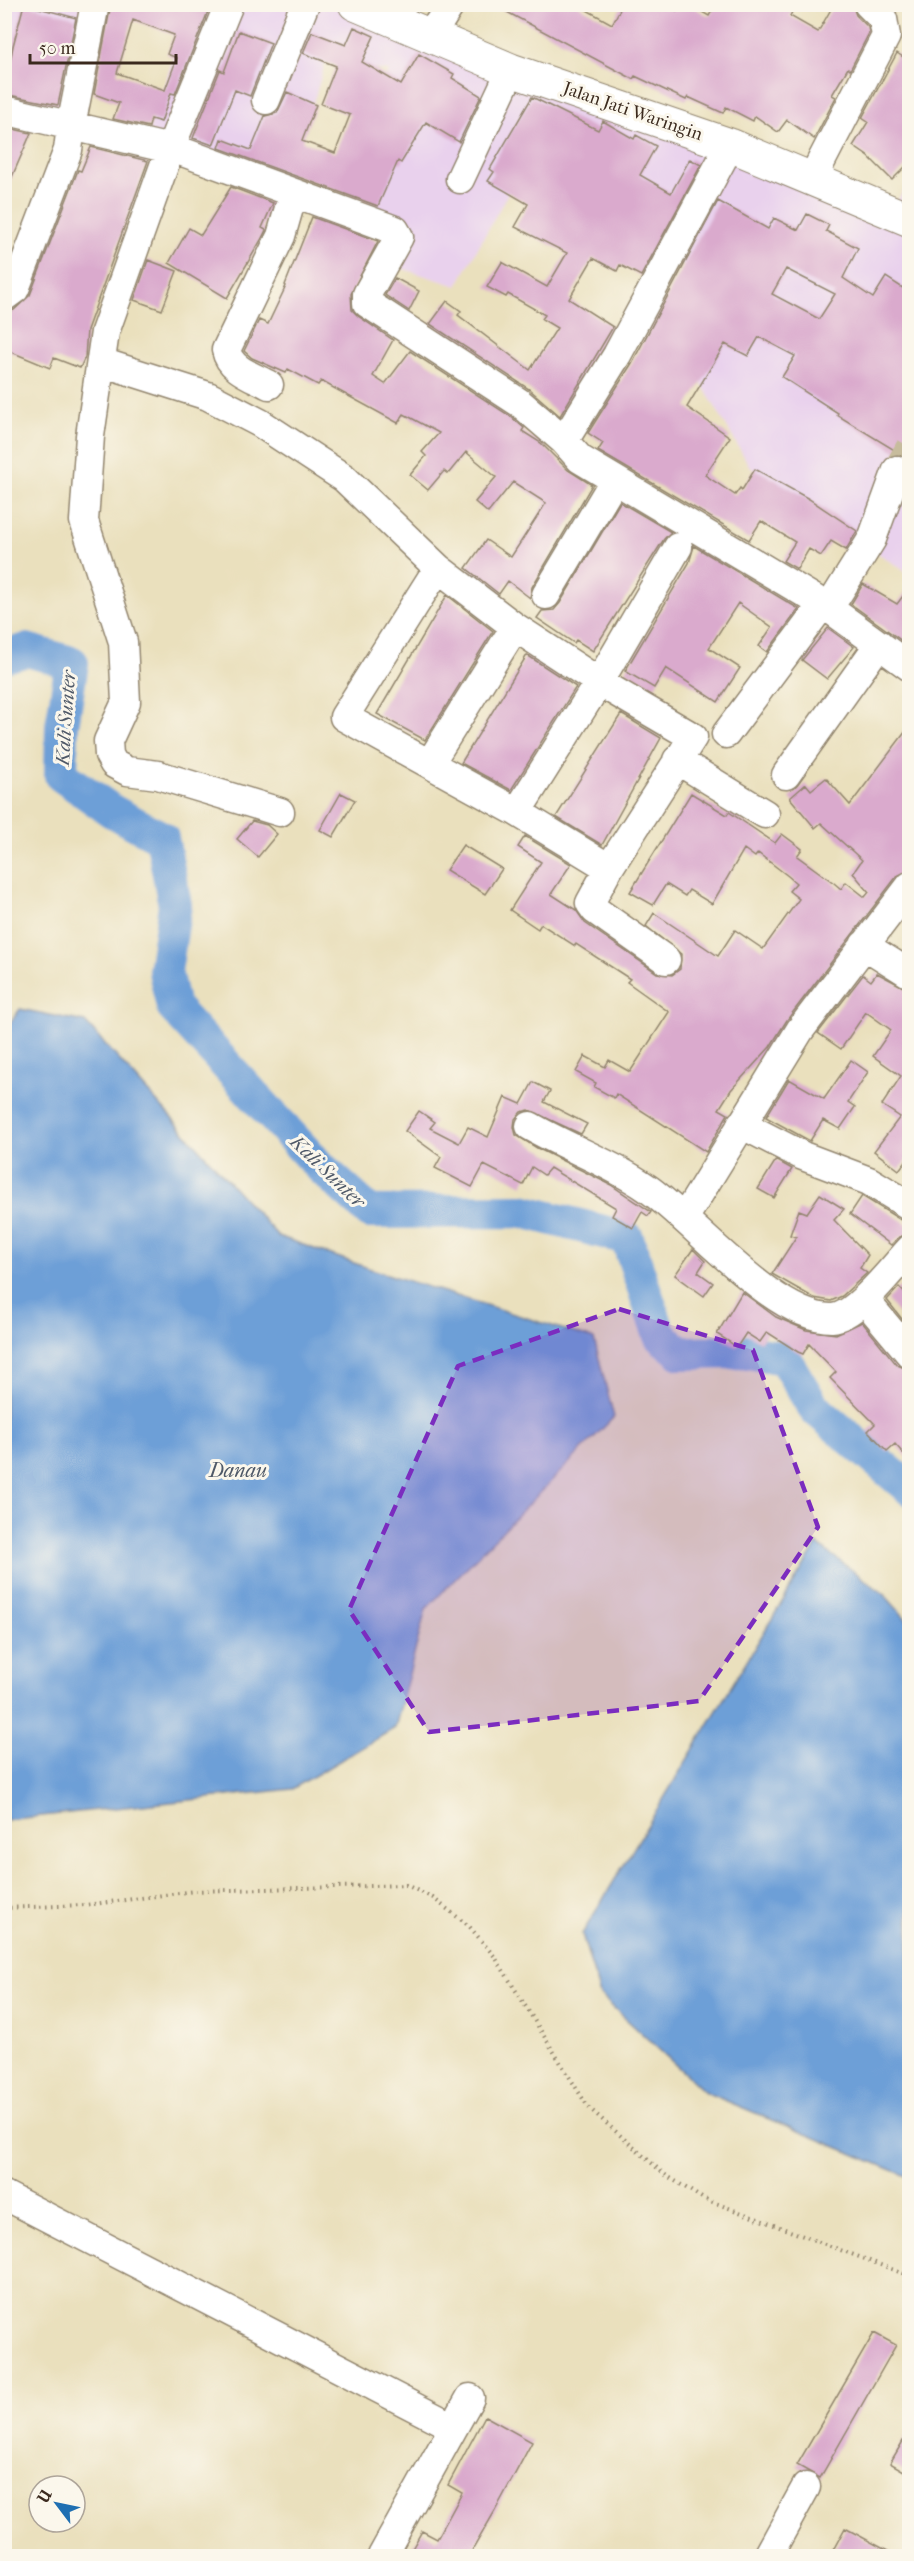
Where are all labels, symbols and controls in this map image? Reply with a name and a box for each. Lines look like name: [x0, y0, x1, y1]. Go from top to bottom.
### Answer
scale bar: [30, 27, 176, 65]
text: 50 m: [39, 38, 76, 59]
street label: Jalan Jati Waringin: [558, 77, 706, 145]
water label: Kali Sunter: [51, 668, 80, 768]
water label: Kali Sunter: [284, 1129, 371, 1214]
water label: Danau: [207, 1459, 267, 1482]
north arrow: [27, 2474, 87, 2534]
text: U: [33, 2486, 56, 2507]

